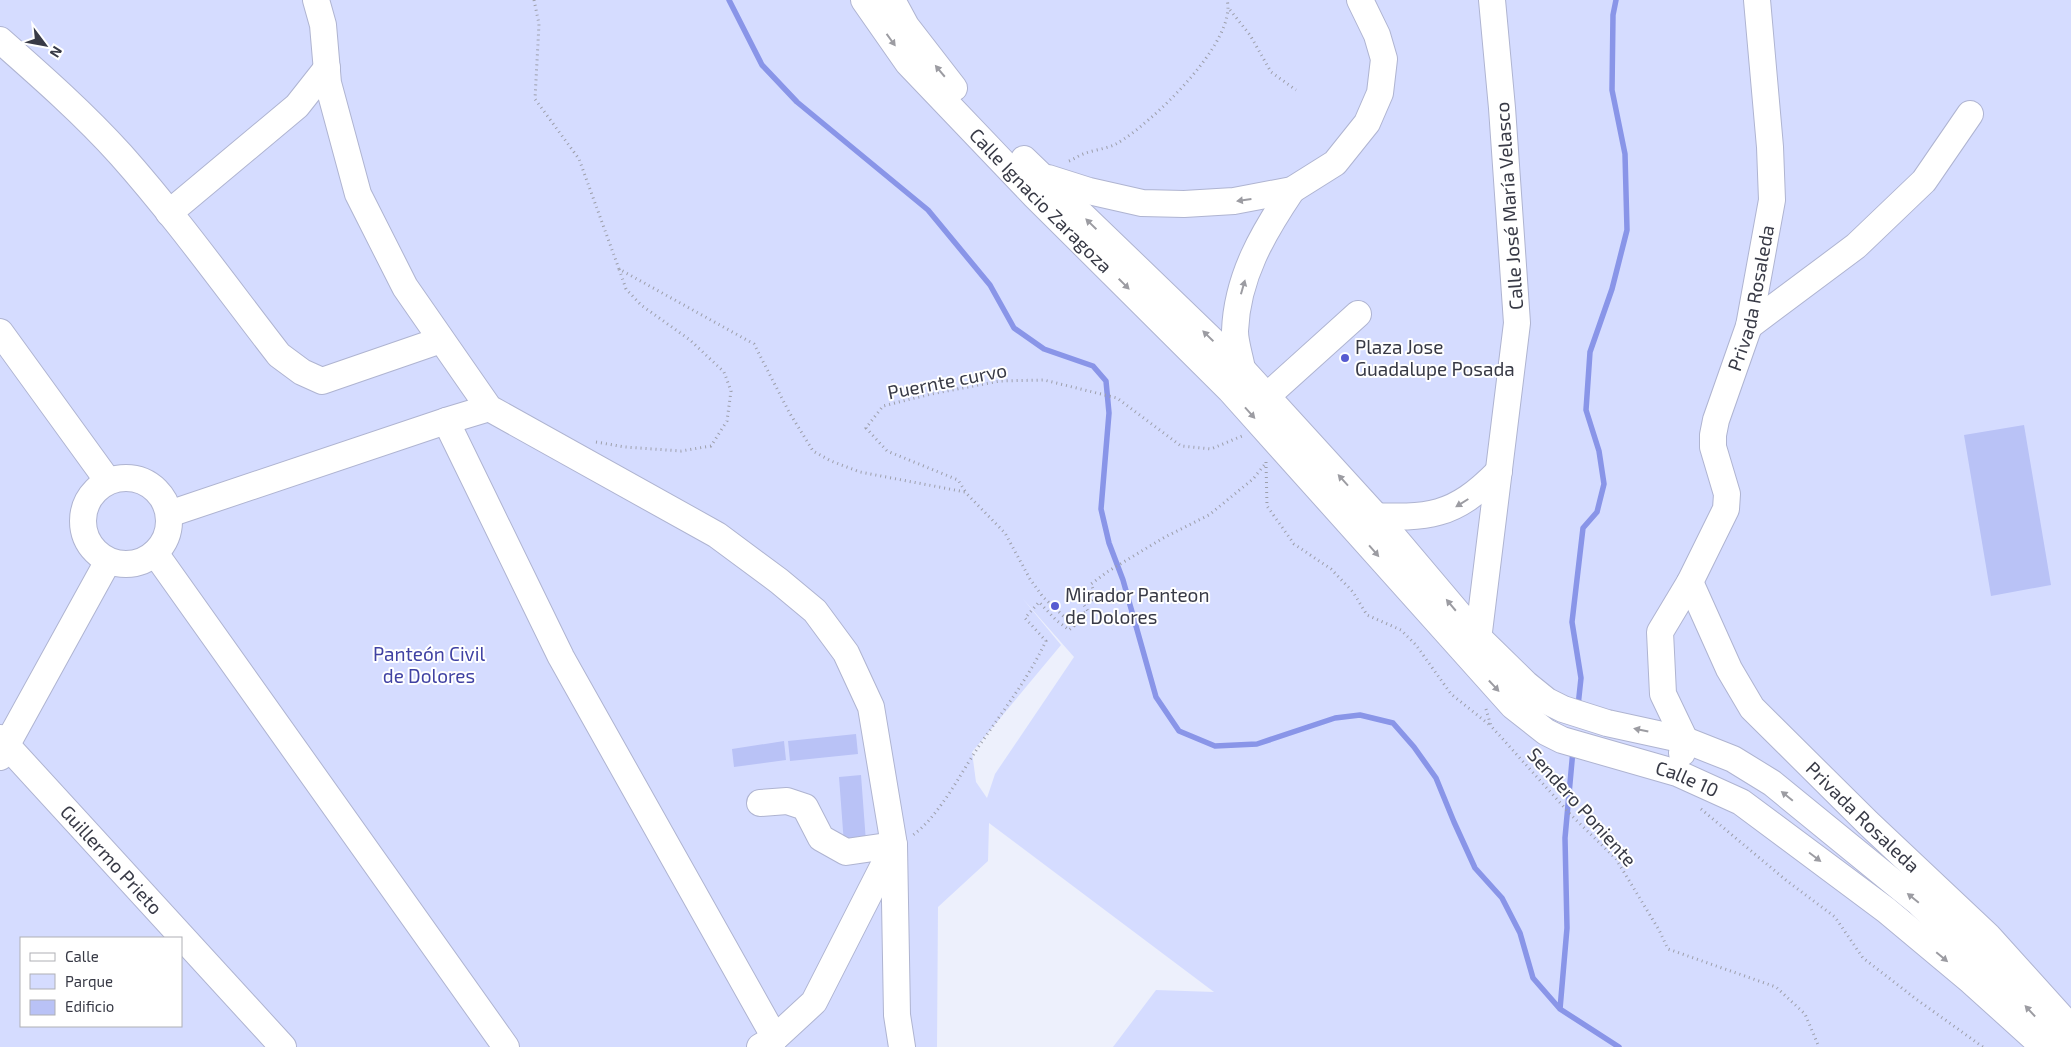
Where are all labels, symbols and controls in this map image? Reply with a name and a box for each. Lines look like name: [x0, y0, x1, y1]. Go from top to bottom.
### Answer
north arrow: [20, 20, 70, 70]
one-way arrow: [886, 33, 896, 47]
text: N: [47, 43, 66, 61]
one-way arrow: [934, 64, 945, 77]
street label: Calle José María Velasco: [1490, 101, 1527, 311]
street label: Calle Ignacio Zaragoza: [965, 123, 1117, 277]
one-way arrow: [1236, 196, 1252, 204]
one-way arrow: [1085, 218, 1097, 230]
street label: Privada Rosaleda: [1722, 223, 1778, 374]
one-way arrow: [1118, 278, 1130, 290]
one-way arrow: [1240, 279, 1248, 294]
one-way arrow: [1202, 330, 1214, 342]
place label: Plaza Jose Guadalupe Posada: [1355, 335, 1515, 380]
marker: Plaza Jose Guadalupe Posada: [1339, 352, 1351, 364]
street label: Puernte curvo: [885, 358, 1009, 403]
one-way arrow: [1244, 406, 1256, 418]
one-way arrow: [1337, 474, 1349, 486]
one-way arrow: [1455, 498, 1469, 507]
one-way arrow: [1369, 545, 1380, 558]
place label: Mirador Panteon de Dolores: [1065, 583, 1209, 628]
marker: Mirador Panteon de Dolores: [1049, 600, 1061, 612]
one-way arrow: [1445, 600, 1457, 612]
park label: Panteón Civil de Dolores: [373, 642, 485, 687]
one-way arrow: [1488, 679, 1500, 691]
one-way arrow: [1633, 726, 1648, 734]
street label: Sendero Poniente: [1523, 743, 1642, 871]
street label: Calle 10: [1653, 756, 1722, 801]
street label: Privada Rosaleda: [1802, 756, 1925, 877]
one-way arrow: [1781, 790, 1794, 801]
street label: Guillermo Prieto: [56, 800, 168, 919]
one-way arrow: [1808, 851, 1821, 862]
one-way arrow: [1907, 893, 1920, 904]
legend: [20, 937, 182, 1027]
text: Calle: [65, 947, 99, 965]
one-way arrow: [1936, 951, 1948, 963]
text: Parque: [65, 972, 113, 990]
text: Edificio: [65, 997, 114, 1015]
one-way arrow: [2024, 1006, 2036, 1018]

